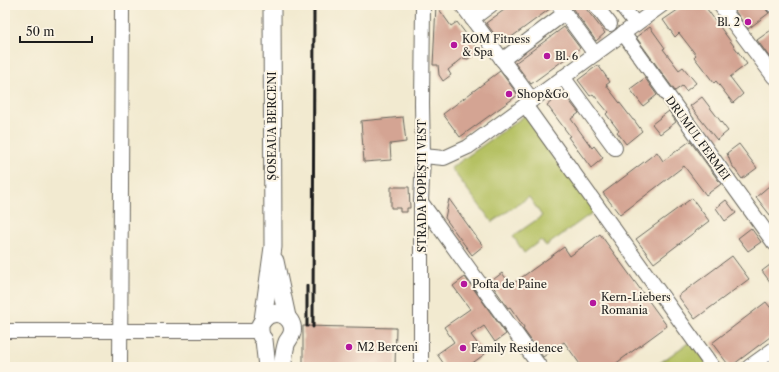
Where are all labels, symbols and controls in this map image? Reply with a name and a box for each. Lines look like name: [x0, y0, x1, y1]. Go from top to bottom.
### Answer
place label: Bl. 2: [717, 15, 740, 29]
marker: Bl. 2: [743, 17, 753, 27]
scale bar: [20, 18, 92, 44]
text: 50 m: [26, 24, 55, 39]
place label: KOM Fitness & Spa: [462, 32, 530, 59]
marker: KOM Fitness & Spa: [449, 40, 459, 50]
place label: Bl. 6: [555, 49, 579, 63]
marker: Bl. 6: [542, 51, 552, 61]
street label: ȘOSEAUA BERCENI: [265, 72, 279, 180]
place label: Shop&Go: [517, 87, 569, 101]
marker: Shop&Go: [504, 89, 514, 99]
street label: DRUMUL FERMEI: [663, 93, 733, 183]
street label: STRADA POPEȘTI VEST: [415, 119, 429, 253]
place label: Pofta de Paine: [472, 277, 547, 291]
marker: Pofta de Paine: [459, 279, 469, 289]
place label: Kern-Liebers Romania: [601, 290, 671, 317]
marker: Kern-Liebers Romania: [588, 298, 598, 308]
place label: M2 Berceni: [357, 340, 419, 354]
place label: Family Residence: [471, 341, 563, 355]
marker: M2 Berceni: [344, 342, 354, 352]
marker: Family Residence: [458, 343, 468, 353]

